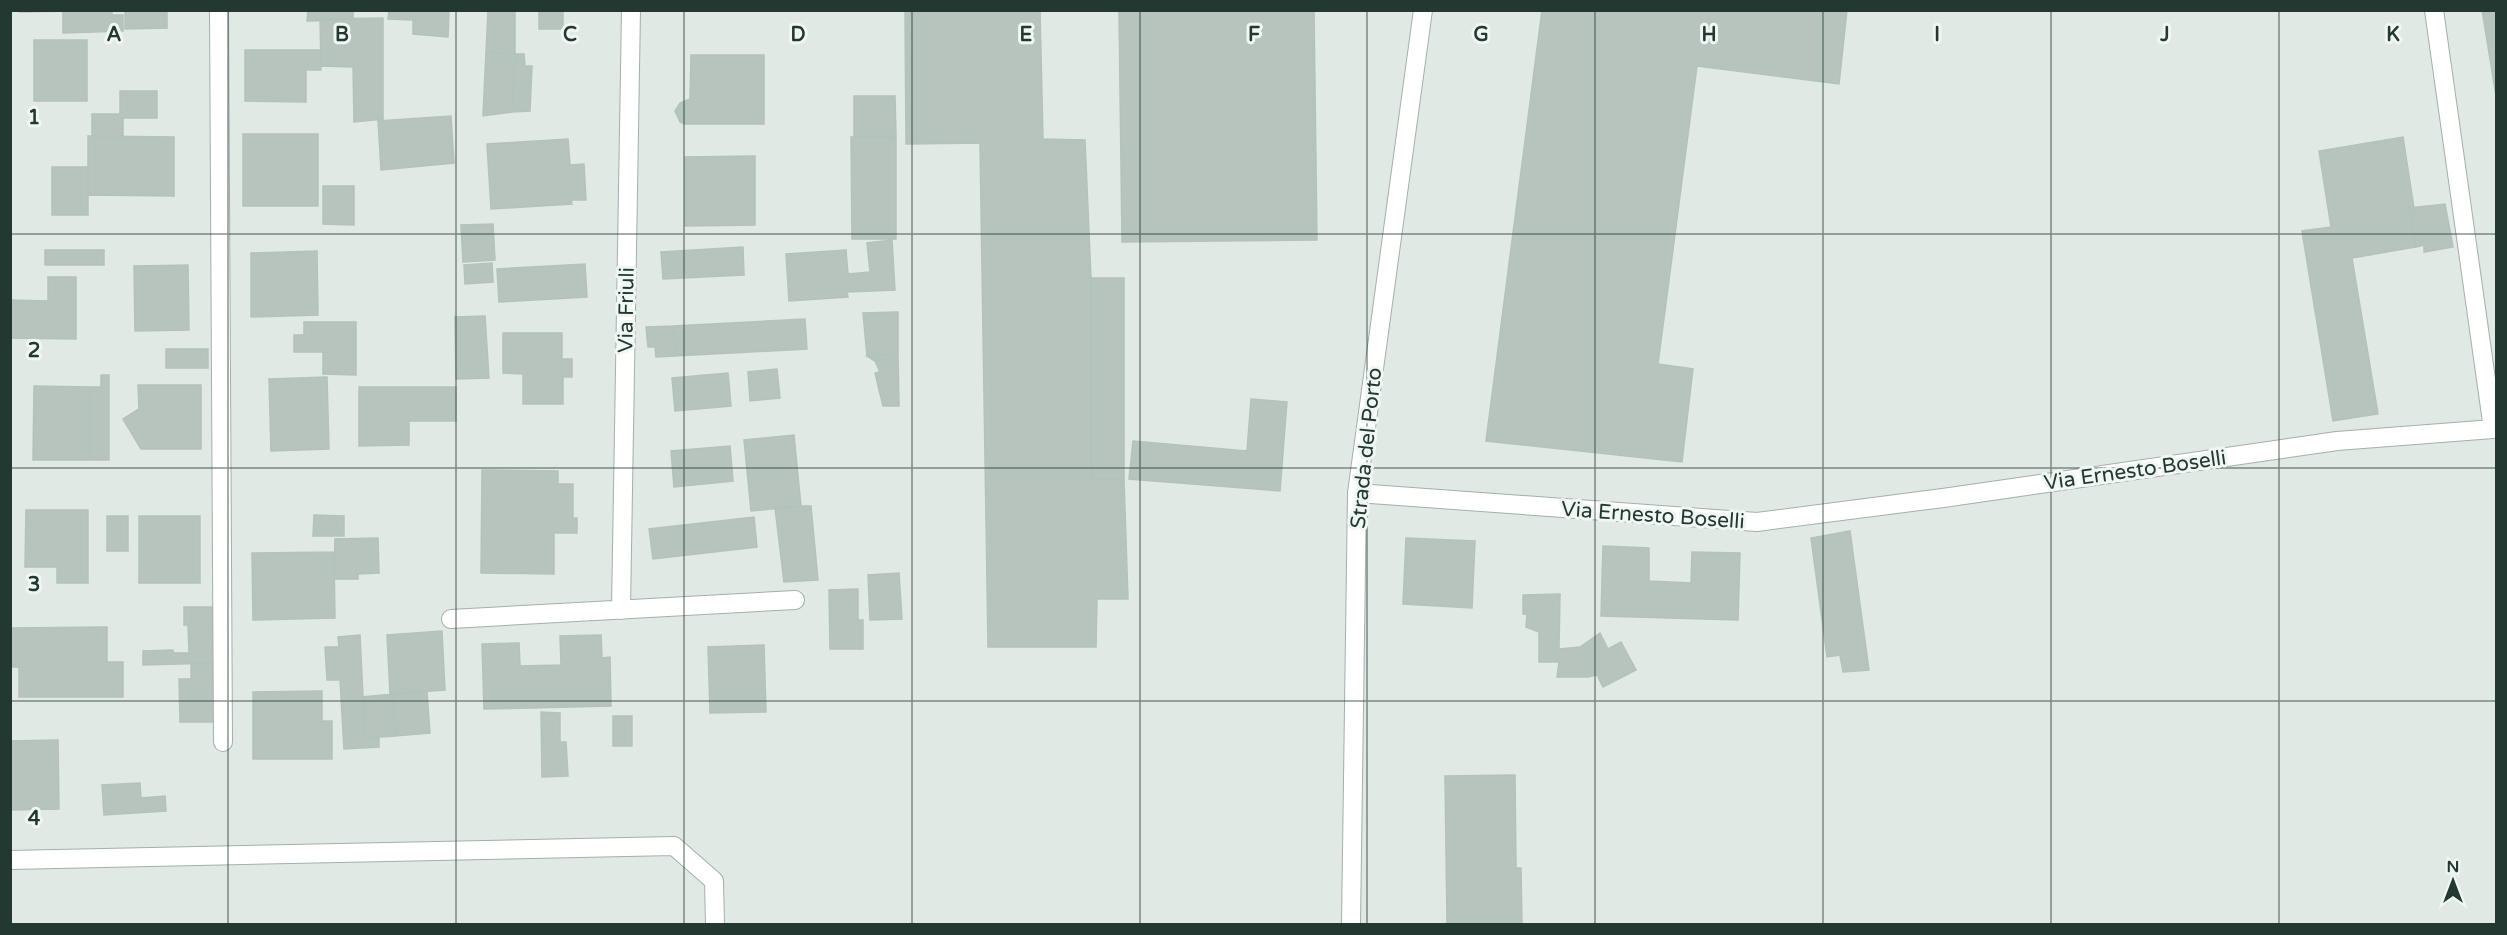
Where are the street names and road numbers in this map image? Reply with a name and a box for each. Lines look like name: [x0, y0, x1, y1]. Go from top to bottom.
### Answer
street label: Via Friuli: [613, 267, 640, 353]
street label: Strada del Porto: [1346, 366, 1387, 530]
street label: Via Ernesto Boselli: [2042, 445, 2228, 496]
street label: Via Ernesto Boselli: [1560, 497, 1746, 534]

